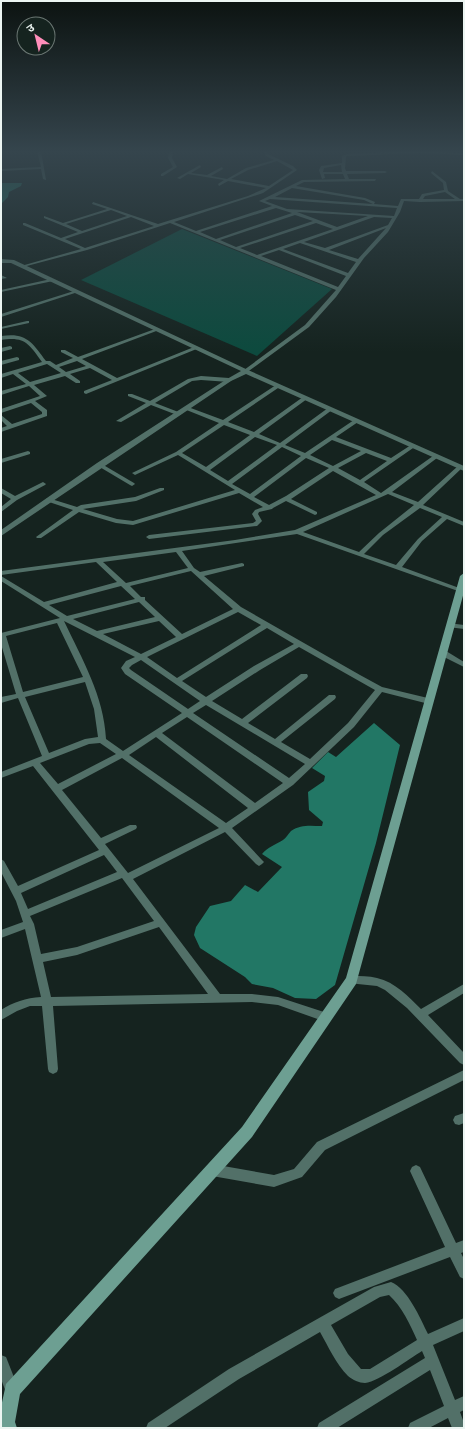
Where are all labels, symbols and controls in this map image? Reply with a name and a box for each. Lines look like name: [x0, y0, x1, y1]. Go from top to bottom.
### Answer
north arrow: [16, 16, 56, 56]
text: उ: [24, 20, 37, 35]

